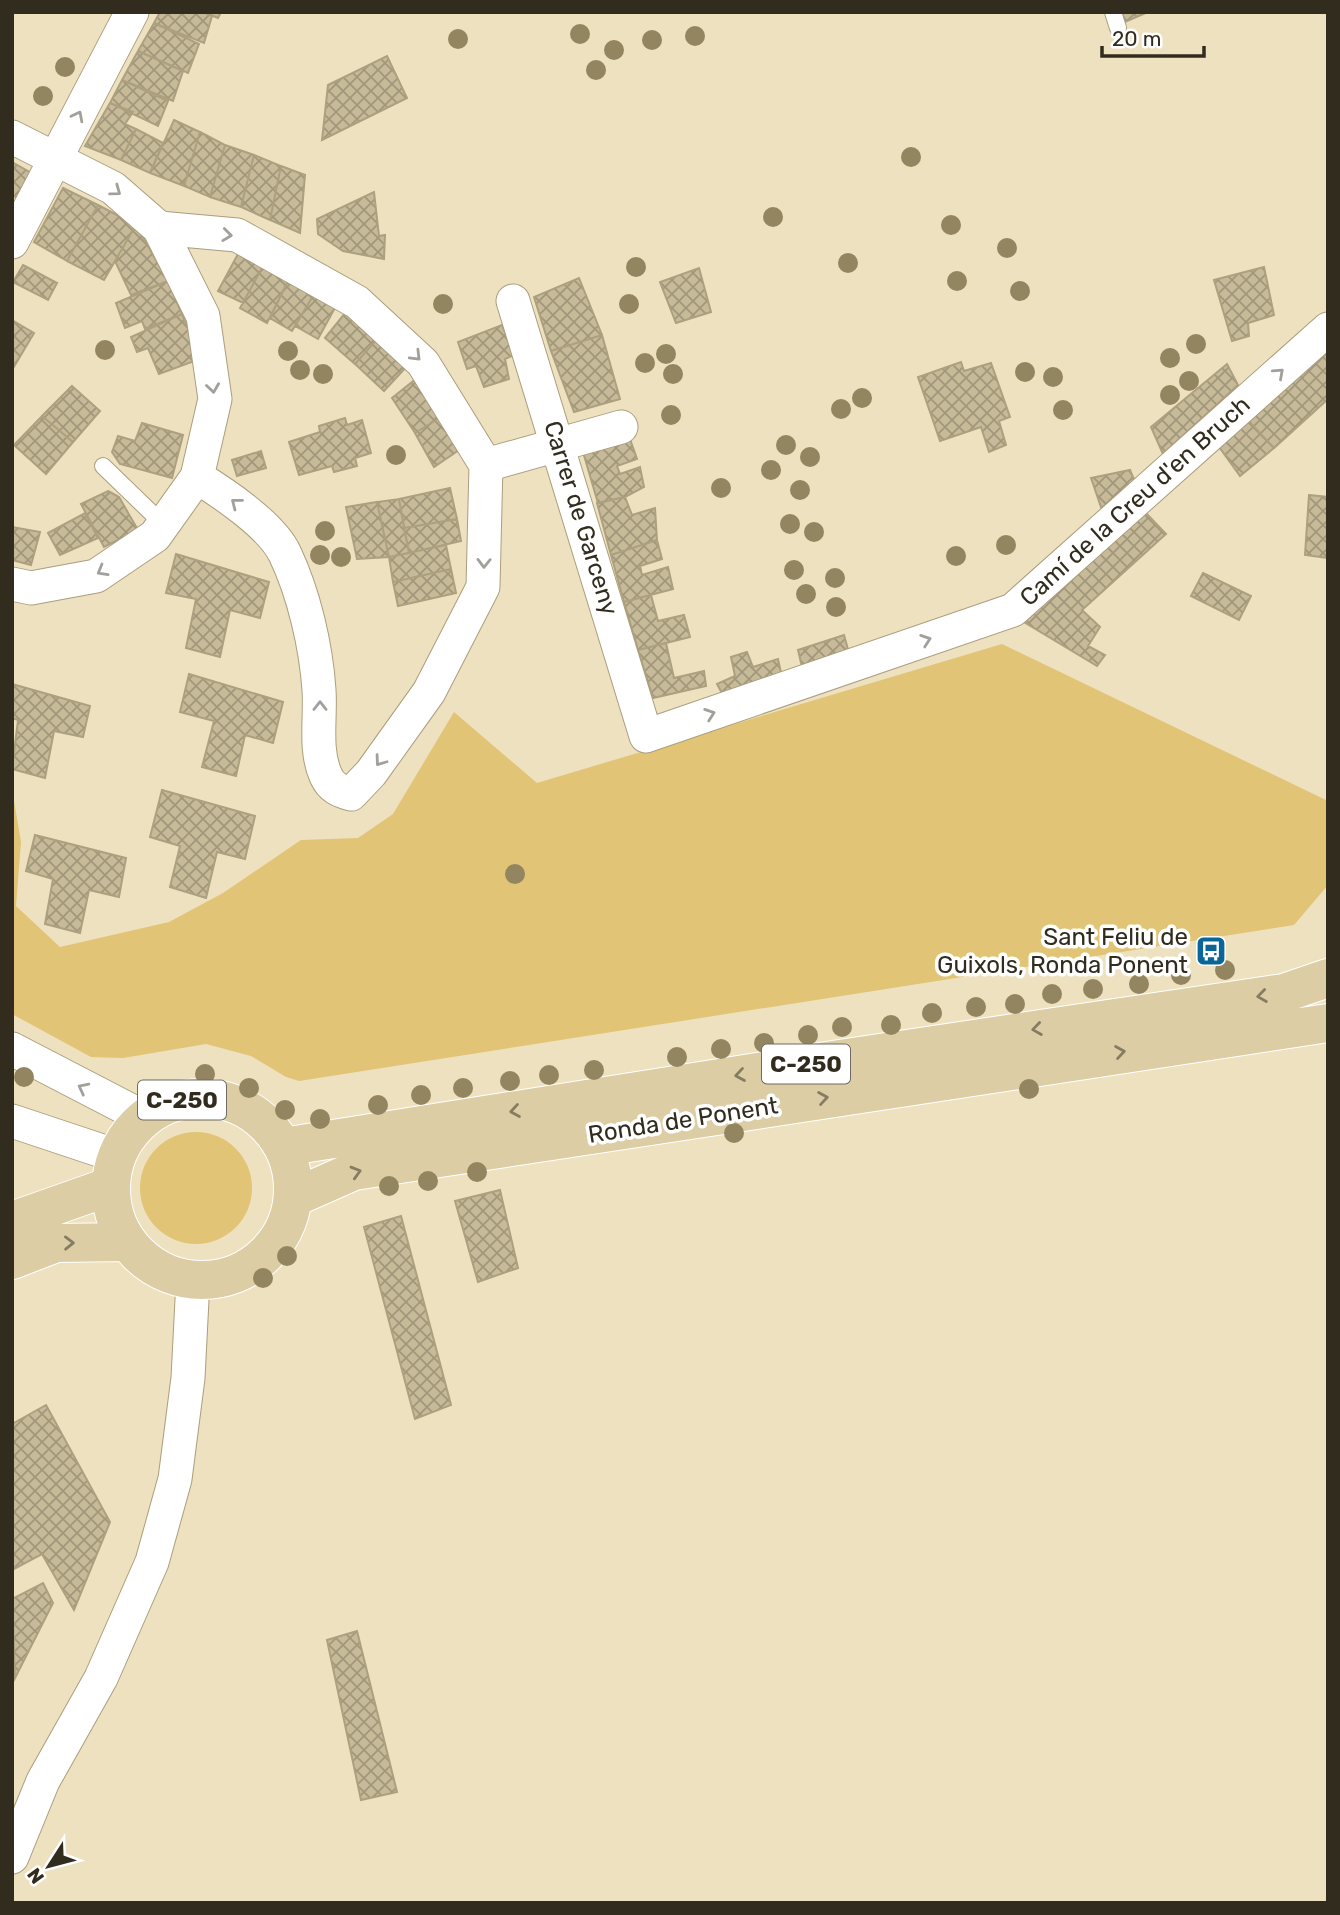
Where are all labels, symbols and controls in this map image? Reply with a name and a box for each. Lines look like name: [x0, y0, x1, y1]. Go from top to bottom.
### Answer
scale bar: [1102, 14, 1204, 58]
text: 20 m: [1112, 26, 1161, 51]
one-way arrow: [70, 111, 84, 123]
one-way arrow: [108, 183, 121, 196]
one-way arrow: [221, 227, 233, 242]
one-way arrow: [407, 348, 420, 361]
one-way arrow: [1270, 369, 1283, 381]
one-way arrow: [206, 382, 221, 394]
street label: Camí de la Creu d'en Bruch: [1014, 390, 1256, 612]
street label: Carrer de Garceny: [538, 418, 624, 618]
one-way arrow: [231, 499, 244, 511]
one-way arrow: [476, 557, 491, 568]
one-way arrow: [97, 563, 110, 576]
one-way arrow: [919, 634, 931, 648]
one-way arrow: [312, 700, 327, 711]
one-way arrow: [704, 708, 716, 722]
one-way arrow: [375, 753, 388, 766]
place label: Sant Feliu de Guixols, Ronda Ponent: [937, 923, 1188, 979]
bus stop icon: Sant Feliu de Guixols, Ronda Ponent: [1194, 934, 1228, 968]
one-way arrow: [1257, 989, 1268, 1004]
one-way arrow: [1031, 1022, 1043, 1037]
road number: C-250: [762, 1044, 850, 1084]
one-way arrow: [1114, 1045, 1126, 1060]
one-way arrow: [734, 1067, 746, 1082]
road number: C-250: [138, 1080, 226, 1120]
one-way arrow: [78, 1082, 91, 1096]
street label: Ronda de Ponent: [586, 1091, 780, 1149]
one-way arrow: [817, 1091, 828, 1106]
one-way arrow: [509, 1103, 521, 1118]
one-way arrow: [350, 1166, 362, 1180]
one-way arrow: [63, 1235, 74, 1250]
north arrow: [14, 1831, 84, 1901]
text: N: [22, 1863, 49, 1888]

